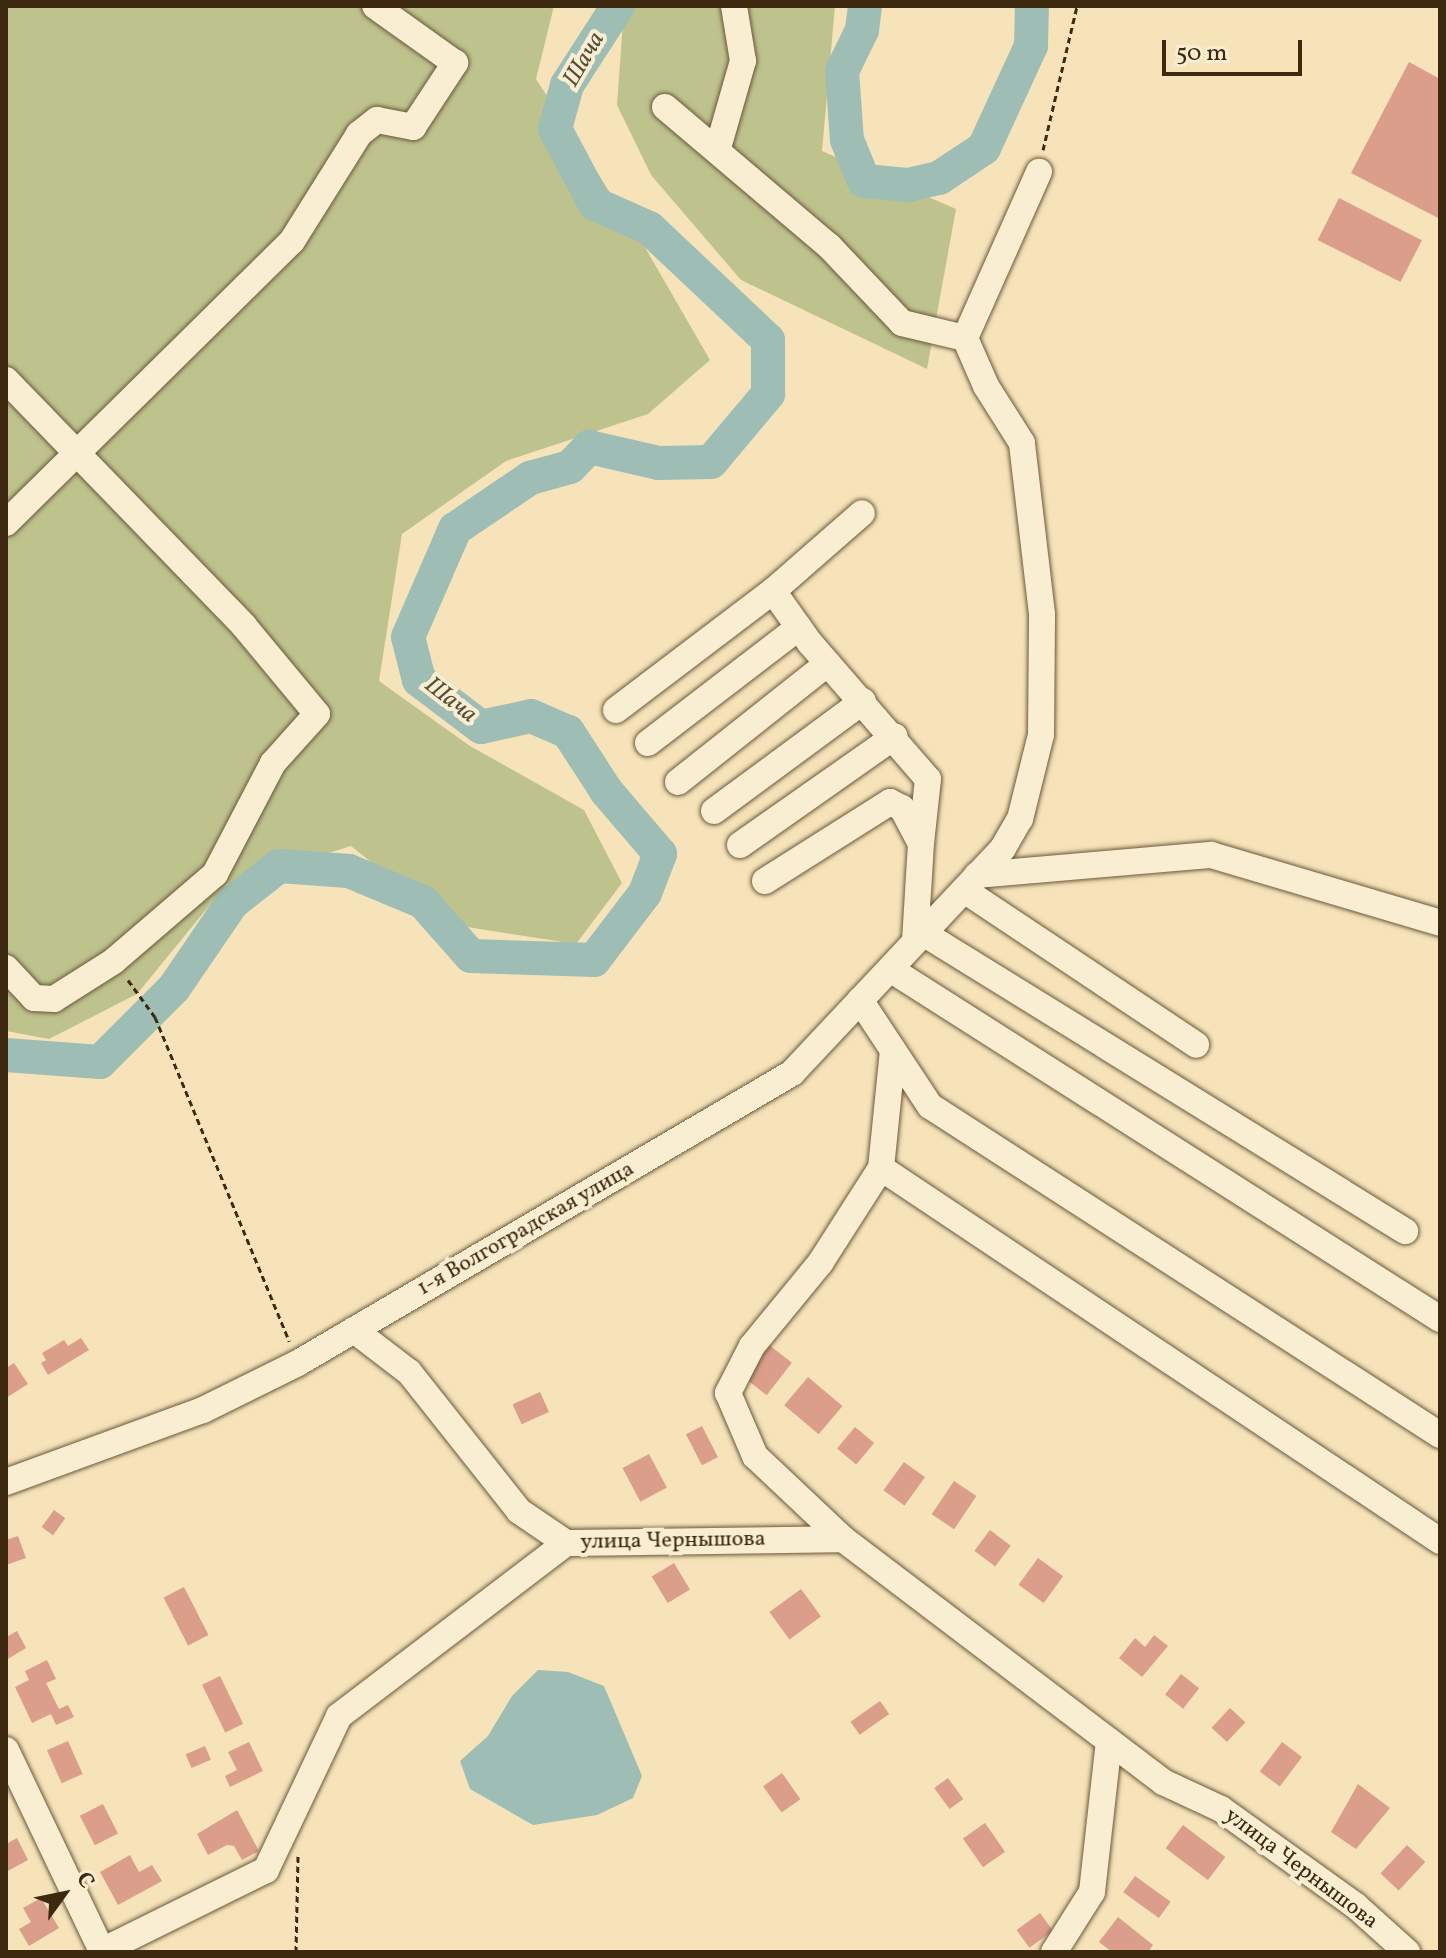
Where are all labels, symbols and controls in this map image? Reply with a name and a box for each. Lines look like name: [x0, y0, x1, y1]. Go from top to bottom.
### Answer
scale bar: [1166, 24, 1306, 74]
water label: Шача: [558, 28, 612, 92]
text: 50 m: [1176, 37, 1228, 71]
water label: Шача: [418, 672, 482, 730]
street label: 1-я Волгоградская улица: [413, 1156, 639, 1302]
street label: улица Чернышова: [580, 1526, 766, 1556]
street label: улица Чернышова: [1219, 1803, 1383, 1935]
north arrow: [24, 1854, 104, 1934]
text: С: [68, 1866, 101, 1895]

